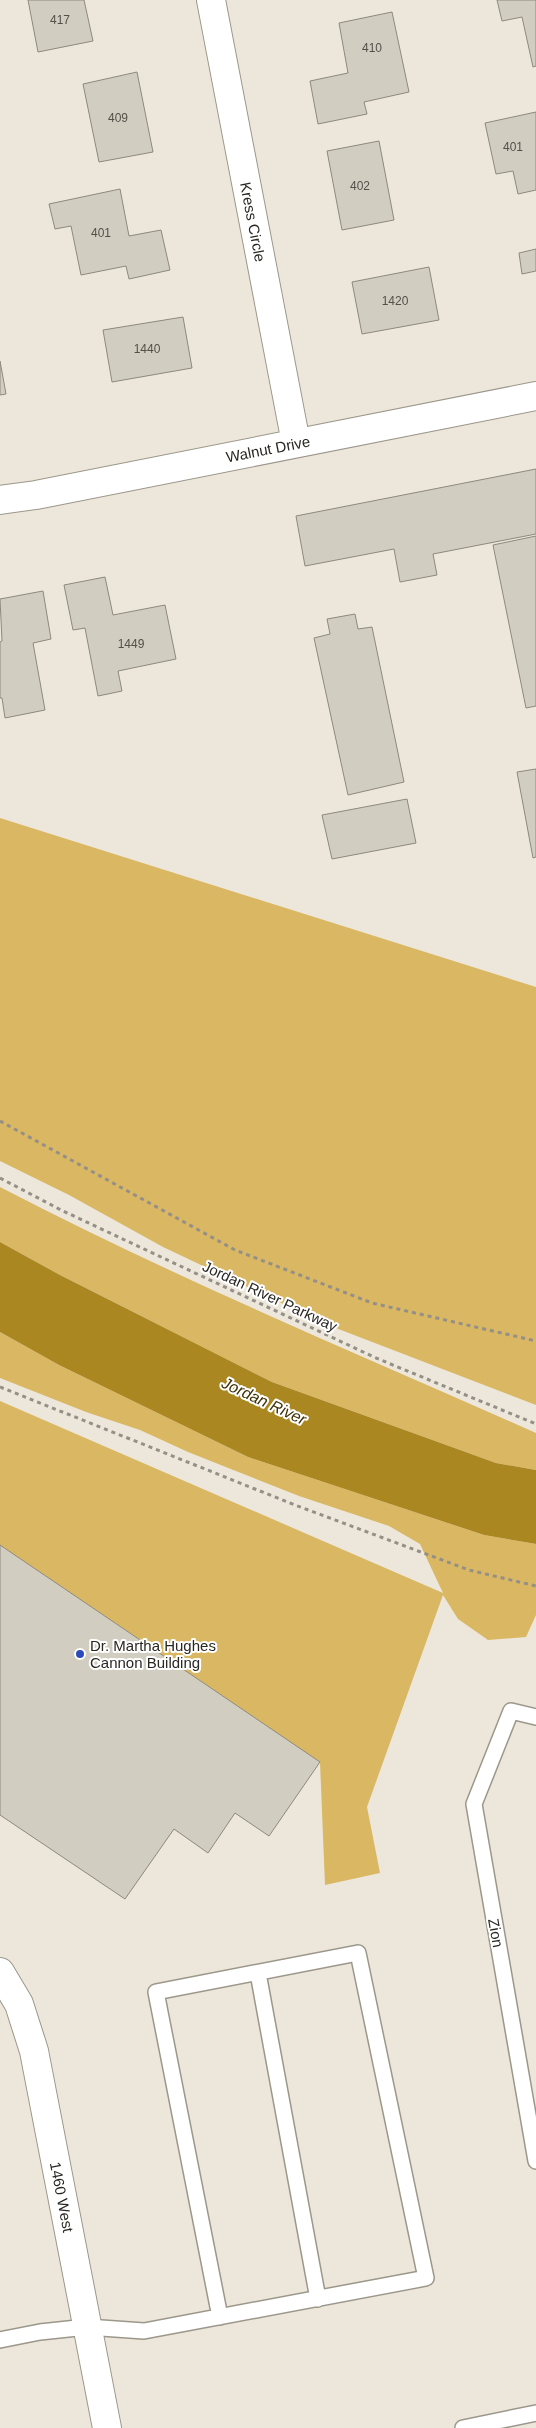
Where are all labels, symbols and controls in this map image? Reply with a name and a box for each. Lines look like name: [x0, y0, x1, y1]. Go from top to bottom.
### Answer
house number: 417: [50, 13, 70, 27]
house number: 410: [362, 41, 382, 55]
house number: 409: [108, 111, 128, 125]
house number: 401: [503, 140, 523, 154]
house number: 402: [350, 179, 370, 193]
street label: Kress Circle: [237, 181, 269, 263]
house number: 401: [91, 226, 111, 240]
house number: 1420: [382, 294, 409, 308]
house number: 1440: [134, 342, 161, 356]
street label: Walnut Drive: [225, 433, 311, 465]
house number: 1449: [118, 637, 145, 651]
street label: Jordan River Parkway: [200, 1257, 341, 1335]
water label: Jordan River: [218, 1374, 309, 1428]
place label: Dr. Martha Hughes Cannon Building: [90, 1637, 216, 1671]
marker: Dr. Martha Hughes Cannon Building: [74, 1648, 86, 1660]
street label: Zion: [485, 1917, 507, 1949]
street label: 1460 West: [47, 2160, 77, 2234]

